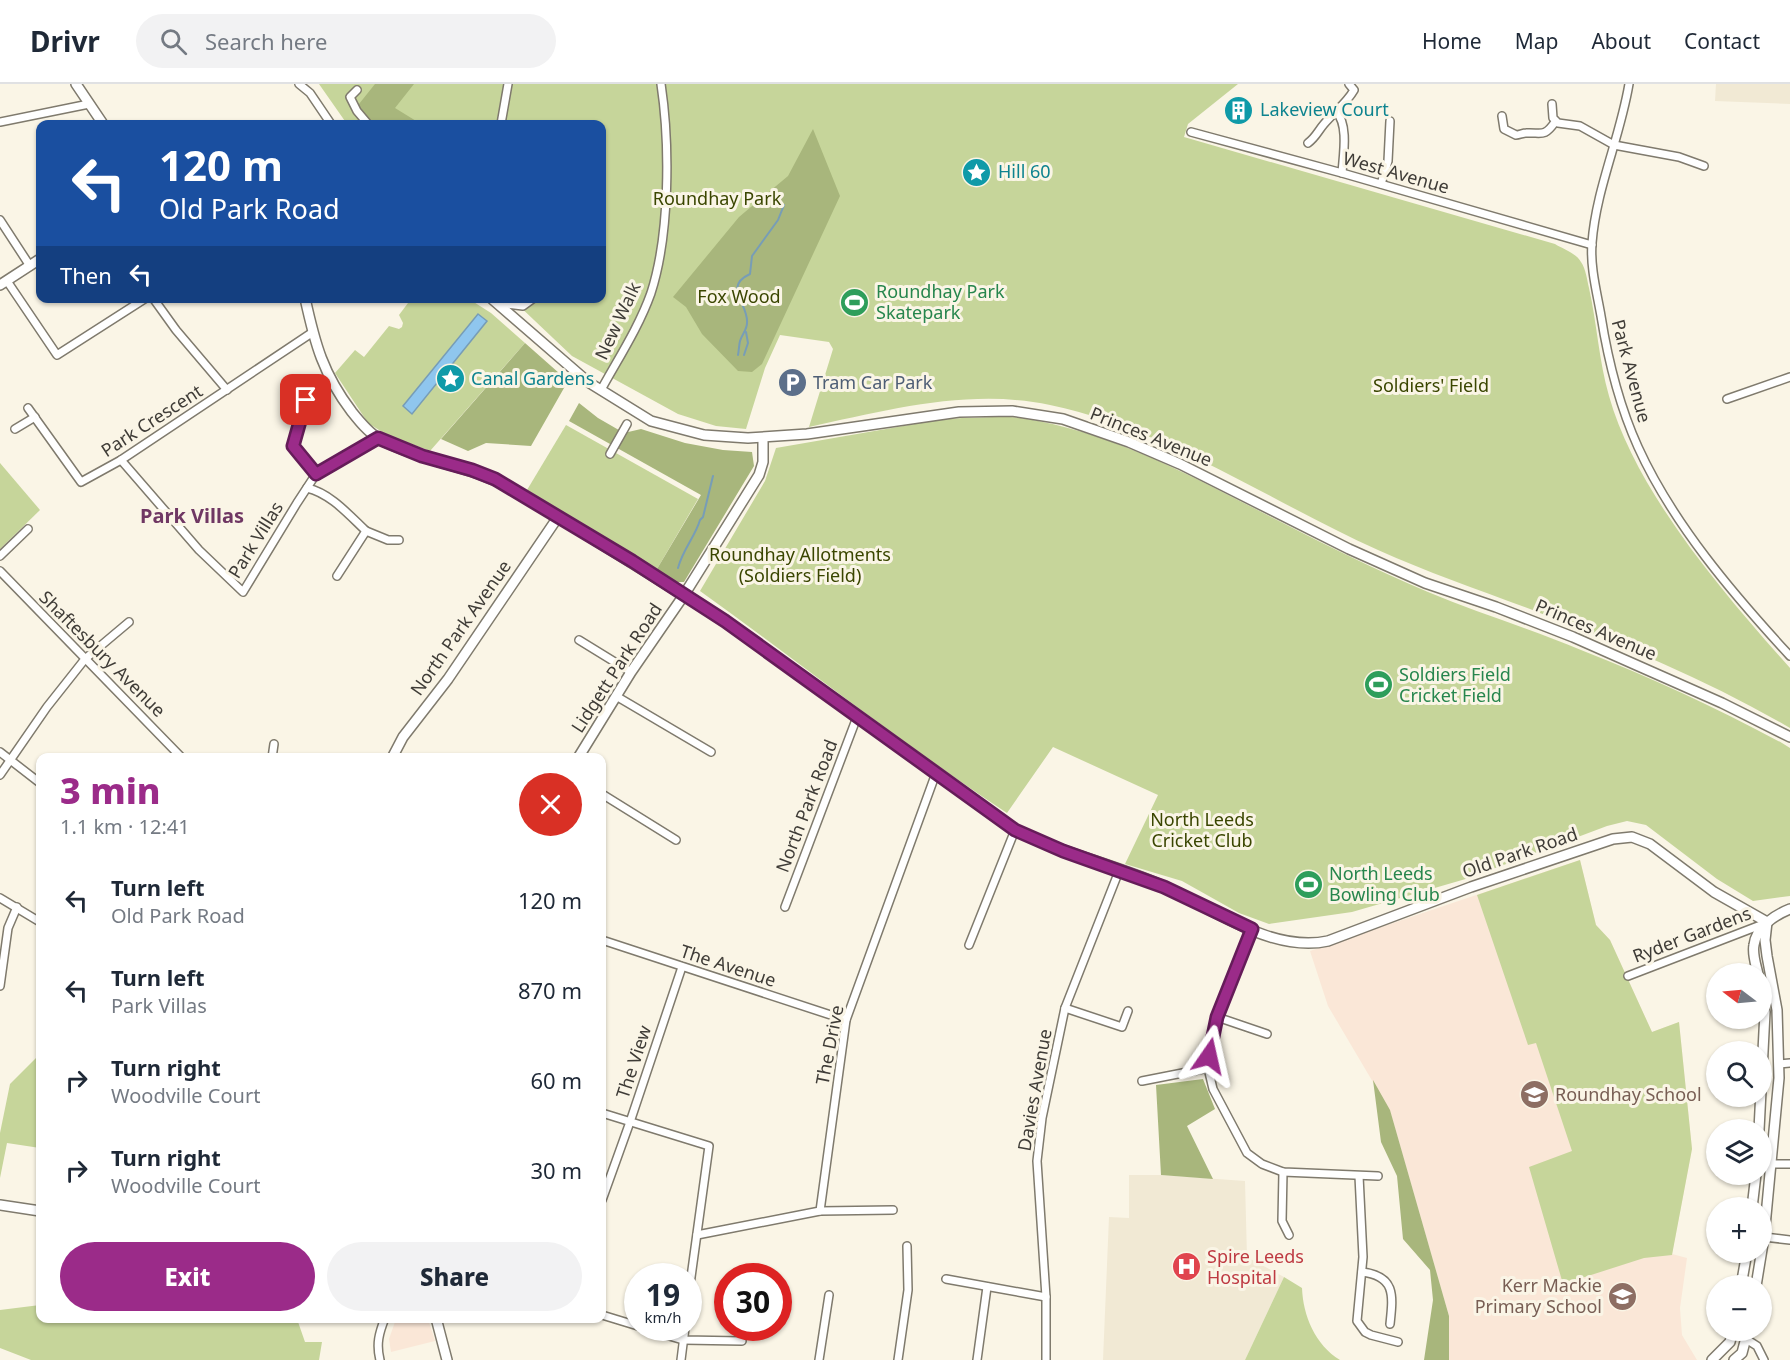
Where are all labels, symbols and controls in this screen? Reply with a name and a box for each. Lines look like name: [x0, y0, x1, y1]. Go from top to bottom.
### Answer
search box: [136, 14, 556, 68]
text: Drivr: [30, 22, 100, 60]
icon: search: [157, 25, 190, 58]
text: Search here: [205, 26, 327, 56]
text: Home: [1422, 27, 1482, 55]
text: Map: [1515, 27, 1558, 55]
text: About: [1591, 27, 1651, 55]
text: Contact: [1684, 27, 1760, 55]
building icon: Lakeview Court: [1223, 94, 1255, 126]
place label: Lakeview Court: [1260, 97, 1389, 121]
text: 120 m: [159, 136, 283, 193]
icon: left: [60, 144, 138, 222]
street label: West Avenue: [1340, 145, 1452, 199]
place icon: Hill 60: [961, 156, 993, 188]
place label: Hill 60: [998, 159, 1051, 183]
park label: Roundhay Park: [653, 186, 782, 210]
text: Old Park Road: [159, 190, 340, 227]
icon: left: [124, 258, 157, 291]
text: Then: [60, 260, 112, 290]
street label: New Walk: [589, 278, 646, 363]
place label: Roundhay Park Skatepark: [876, 279, 1005, 324]
park label: Fox Wood: [697, 284, 781, 308]
sports icon: Roundhay Park Skatepark: [839, 286, 871, 318]
street label: Park Avenue: [1607, 316, 1657, 425]
place icon: Canal Gardens: [434, 363, 466, 395]
place label: Canal Gardens: [471, 366, 594, 390]
parking icon: Tram Car Park: [776, 367, 808, 399]
place label: Tram Car Park: [813, 370, 933, 394]
park label: Soldiers' Field: [1373, 373, 1489, 397]
pin: [280, 374, 331, 425]
street label: Park Crescent: [96, 378, 207, 462]
icon: arrive: [289, 383, 322, 416]
street label: Princes Avenue: [1087, 401, 1216, 471]
street label: Park Villas: [222, 497, 288, 582]
district label: Park Villas: [140, 502, 244, 529]
park label: Roundhay Allotments (Soldiers Field): [709, 542, 891, 587]
street label: North Park Avenue: [404, 555, 516, 700]
street label: Shaftesbury Avenue: [34, 585, 171, 722]
street label: Princes Avenue: [1532, 593, 1661, 665]
street label: Lidgett Park Road: [565, 598, 667, 737]
place label: Soldiers Field Cricket Field: [1399, 662, 1511, 707]
sports icon: Soldiers Field Cricket Field: [1362, 669, 1394, 701]
street label: North Park Road: [770, 736, 842, 875]
text: 3 min: [60, 766, 161, 815]
button: close: [519, 773, 582, 836]
park label: North Leeds Cricket Club: [1150, 807, 1254, 852]
text: 1.1 km · 12:41: [60, 813, 190, 840]
street label: Old Park Road: [1459, 821, 1581, 883]
place label: North Leeds Bowling Club: [1329, 861, 1440, 906]
sports icon: North Leeds Bowling Club: [1292, 868, 1324, 900]
text: Turn left: [111, 872, 205, 902]
icon: left: [60, 884, 93, 917]
text: 120 m: [518, 885, 582, 915]
street label: Ryder Gardens: [1629, 900, 1754, 968]
text: Old Park Road: [111, 902, 245, 929]
street label: The Avenue: [677, 938, 779, 992]
text: Turn left: [111, 962, 205, 992]
north arrow: [1706, 963, 1772, 1029]
map controls: [1706, 963, 1772, 1341]
icon: left: [60, 974, 93, 1007]
text: 870 m: [518, 975, 582, 1005]
text: Park Villas: [111, 992, 207, 1019]
street label: The Drive: [810, 1003, 848, 1087]
street label: The View: [610, 1022, 656, 1101]
position arrow: [1177, 1024, 1241, 1088]
street label: Davies Avenue: [1011, 1027, 1057, 1153]
button: search: [1706, 1041, 1772, 1107]
text: Turn right: [111, 1052, 221, 1082]
icon: right: [60, 1064, 93, 1097]
text: 60 m: [531, 1065, 582, 1095]
school or university icon: Roundhay School: [1518, 1079, 1550, 1111]
text: Woodville Court: [111, 1082, 260, 1109]
place label: Roundhay School: [1555, 1082, 1702, 1106]
button: layers: [1706, 1119, 1772, 1185]
text: Turn right: [111, 1142, 221, 1172]
icon: right: [60, 1154, 93, 1187]
text: 30 m: [531, 1155, 582, 1185]
text: Woodville Court: [111, 1172, 260, 1199]
button: +: [1706, 1197, 1772, 1263]
button: Exit: [60, 1242, 315, 1311]
button: Share: [327, 1242, 582, 1311]
place label: Spire Leeds Hospital: [1207, 1244, 1304, 1289]
hospital icon: Spire Leeds Hospital: [1170, 1251, 1202, 1283]
speed limit sign: 30: [714, 1263, 792, 1341]
place label: Kerr Mackie Primary School: [1475, 1273, 1602, 1318]
text: 19: [646, 1274, 680, 1315]
button: −: [1706, 1275, 1772, 1341]
school or university icon: Kerr Mackie Primary School: [1607, 1280, 1639, 1312]
text: km/h: [645, 1307, 681, 1327]

